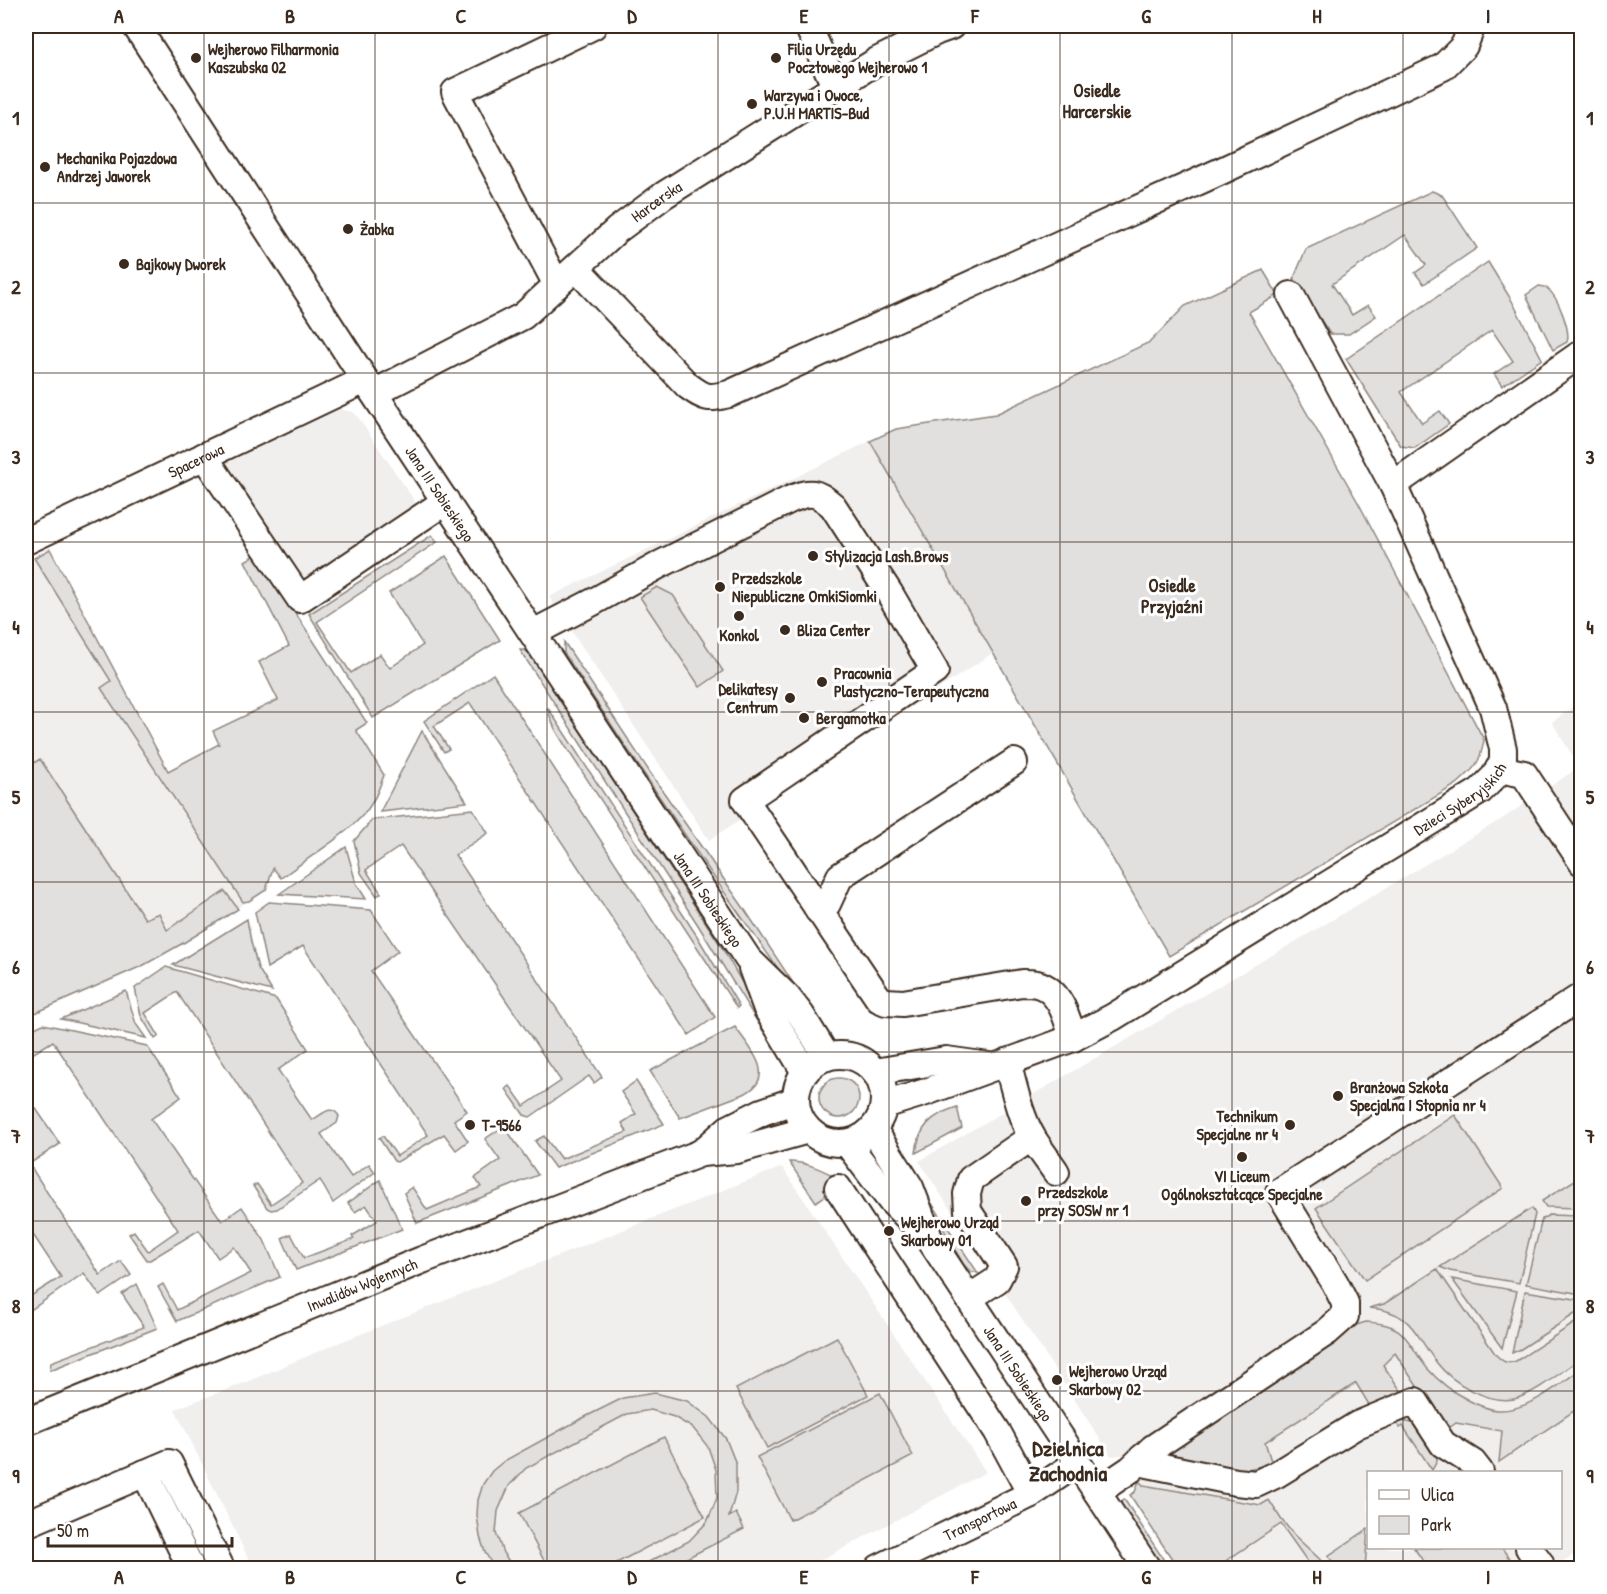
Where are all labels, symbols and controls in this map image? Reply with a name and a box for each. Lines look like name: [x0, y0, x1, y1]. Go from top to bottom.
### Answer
text: A: [114, 2, 124, 29]
text: B: [285, 2, 295, 29]
text: C: [456, 2, 467, 29]
text: D: [627, 2, 637, 29]
text: E: [800, 2, 809, 29]
text: F: [970, 2, 980, 29]
text: G: [1141, 2, 1151, 29]
text: H: [1312, 2, 1322, 29]
text: I: [1486, 2, 1490, 29]
place label: Wejherowo Filharmonia Kaszubska 02: [208, 38, 339, 78]
place label: Filia Urzędu Pocztowego Wejherowo 1: [787, 38, 927, 79]
marker: Wejherowo Filharmonia Kaszubska 02: [189, 51, 203, 65]
marker: Filia Urzędu Pocztowego Wejherowo 1: [769, 51, 783, 65]
district label: Osiedle Harcerskie: [1062, 78, 1132, 124]
place label: Warzywa i Owoce, P.U.H MARTIS-Bud: [764, 84, 870, 124]
marker: Warzywa i Owoce, P.U.H MARTIS-Bud: [745, 97, 759, 111]
text: 1: [12, 104, 20, 131]
text: 1: [1586, 104, 1594, 131]
place label: Mechanika Pojazdowa Andrzej Jaworek: [57, 147, 178, 187]
marker: Mechanika Pojazdowa Andrzej Jaworek: [38, 160, 52, 174]
street label: Harcerska: [626, 175, 686, 227]
place label: Żabka: [360, 218, 395, 240]
marker: Żabka: [341, 222, 355, 236]
place label: Bajkowy Dworek: [136, 253, 226, 276]
marker: Bajkowy Dworek: [117, 257, 131, 271]
text: 2: [11, 273, 21, 300]
text: 2: [1585, 273, 1595, 300]
street label: Spacerowa: [164, 438, 227, 483]
street label: Jana III Sobieskiego: [400, 441, 480, 547]
text: 3: [12, 443, 21, 470]
text: 3: [1586, 443, 1595, 470]
place label: Stylizacja Lash.Brows: [825, 545, 949, 568]
marker: Stylizacja Lash.Brows: [806, 549, 820, 563]
place label: Przedszkole Niepubliczne OmkiSiomki: [732, 567, 877, 608]
district label: Osiedle Przyjaźni: [1141, 573, 1203, 620]
marker: Przedszkole Niepubliczne OmkiSiomki: [713, 580, 727, 594]
marker: Konkol: [732, 609, 746, 623]
text: 4: [12, 613, 20, 640]
text: 4: [1586, 613, 1594, 640]
place label: Bliza Center: [797, 619, 871, 641]
marker: Bliza Center: [778, 623, 792, 637]
place label: Konkol: [719, 624, 759, 646]
place label: Pracownia Plastyczno-Terapeutyczna: [834, 662, 989, 703]
marker: Pracownia Plastyczno-Terapeutyczna: [815, 675, 829, 689]
place label: Delikatesy Centrum: [718, 678, 778, 718]
marker: Delikatesy Centrum: [783, 691, 797, 705]
place label: Bergamotka: [816, 707, 887, 730]
marker: Bergamotka: [797, 711, 811, 725]
street label: Dzieci Syberyjskich: [1409, 758, 1511, 840]
text: 5: [12, 783, 21, 810]
text: 5: [1586, 783, 1595, 810]
street label: Jana III Sobieskiego: [669, 847, 749, 952]
text: 6: [12, 953, 20, 980]
text: 6: [1586, 953, 1594, 980]
place label: Branżowa Szkoła Specjalna I Stopnia nr 4: [1350, 1076, 1486, 1117]
marker: Branżowa Szkoła Specjalna I Stopnia nr 4: [1331, 1089, 1345, 1103]
place label: Technikum Specjalne nr 4: [1197, 1105, 1278, 1146]
place label: T-9566: [481, 1114, 522, 1136]
marker: T-9566: [463, 1118, 477, 1132]
marker: Technikum Specjalne nr 4: [1283, 1118, 1297, 1132]
text: 7: [10, 1122, 21, 1149]
text: 7: [1584, 1122, 1595, 1149]
marker: VI Liceum Ogólnokształcące Specjalne: [1235, 1150, 1249, 1164]
place label: VI Liceum Ogólnokształcące Specjalne: [1161, 1165, 1323, 1206]
place label: Przedszkole przy SOSW nr 1: [1038, 1181, 1128, 1222]
marker: Przedszkole przy SOSW nr 1: [1019, 1194, 1033, 1208]
place label: Wejherowo Urząd Skarbowy 01: [901, 1211, 999, 1252]
marker: Wejherowo Urząd Skarbowy 01: [882, 1224, 896, 1238]
street label: Inwalidów Wojennych: [304, 1252, 421, 1317]
text: 8: [12, 1292, 21, 1319]
text: 8: [1586, 1292, 1595, 1319]
street label: Jana III Sobieskiego: [979, 1321, 1058, 1426]
place label: Wejherowo Urząd Skarbowy 02: [1069, 1360, 1167, 1401]
marker: Wejherowo Urząd Skarbowy 02: [1050, 1373, 1064, 1387]
district label: Dzielnica Zachodnia: [1029, 1433, 1108, 1488]
text: 9: [12, 1462, 20, 1489]
text: 9: [1586, 1462, 1594, 1489]
legend: [1367, 1471, 1562, 1549]
text: Ulica: [1421, 1482, 1454, 1507]
street label: Transportowa: [940, 1492, 1020, 1546]
scale bar: [48, 1510, 232, 1548]
text: Park: [1421, 1512, 1452, 1537]
text: 50 m: [57, 1518, 89, 1543]
text: A: [114, 1563, 124, 1590]
text: B: [285, 1563, 295, 1590]
text: C: [456, 1563, 467, 1590]
text: D: [627, 1563, 637, 1590]
text: E: [800, 1563, 809, 1590]
text: F: [970, 1563, 980, 1590]
text: G: [1141, 1563, 1151, 1590]
text: H: [1312, 1563, 1322, 1590]
text: I: [1486, 1563, 1490, 1590]

